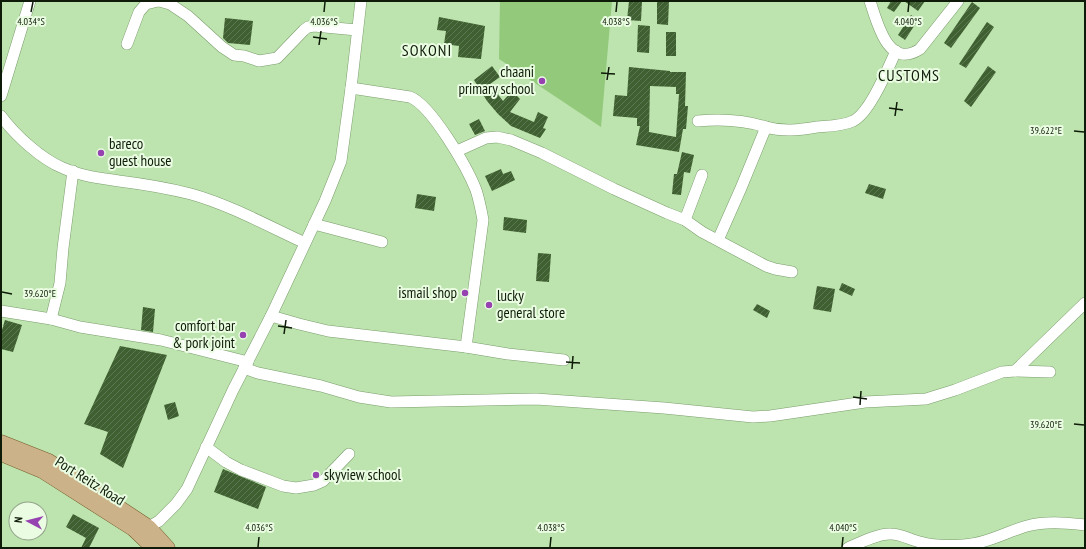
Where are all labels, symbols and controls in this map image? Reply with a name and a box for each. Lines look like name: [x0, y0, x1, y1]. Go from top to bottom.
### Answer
text: 4.034°S: [17, 15, 45, 28]
text: 4.036°S: [310, 15, 338, 28]
text: 4.038°S: [602, 15, 630, 28]
text: 4.040°S: [894, 15, 922, 28]
district label: SOKONI: [402, 40, 452, 60]
place label: chaani primary school: [458, 62, 534, 98]
district label: CUSTOMS: [878, 65, 940, 85]
marker: chaani primary school: [537, 76, 547, 86]
text: 39.622°E: [1030, 124, 1062, 137]
place label: bareco guest house: [109, 134, 171, 170]
marker: bareco guest house: [96, 148, 106, 158]
place label: ismail shop: [398, 283, 457, 302]
place label: lucky general store: [497, 286, 565, 322]
text: 39.620°E: [24, 287, 56, 300]
marker: ismail shop: [460, 288, 470, 298]
marker: lucky general store: [484, 300, 494, 310]
place label: comfort bar & pork joint: [173, 316, 236, 352]
marker: comfort bar & pork joint: [238, 330, 248, 340]
text: 39.620°E: [1030, 418, 1062, 431]
street label: Port Reitz Road: [52, 452, 129, 509]
place label: skyview school: [324, 465, 402, 484]
marker: skyview school: [311, 470, 321, 480]
north arrow: [8, 501, 48, 541]
text: N: [11, 516, 25, 524]
text: 4.036°S: [245, 521, 273, 534]
text: 4.038°S: [537, 521, 565, 534]
text: 4.040°S: [829, 521, 857, 534]

